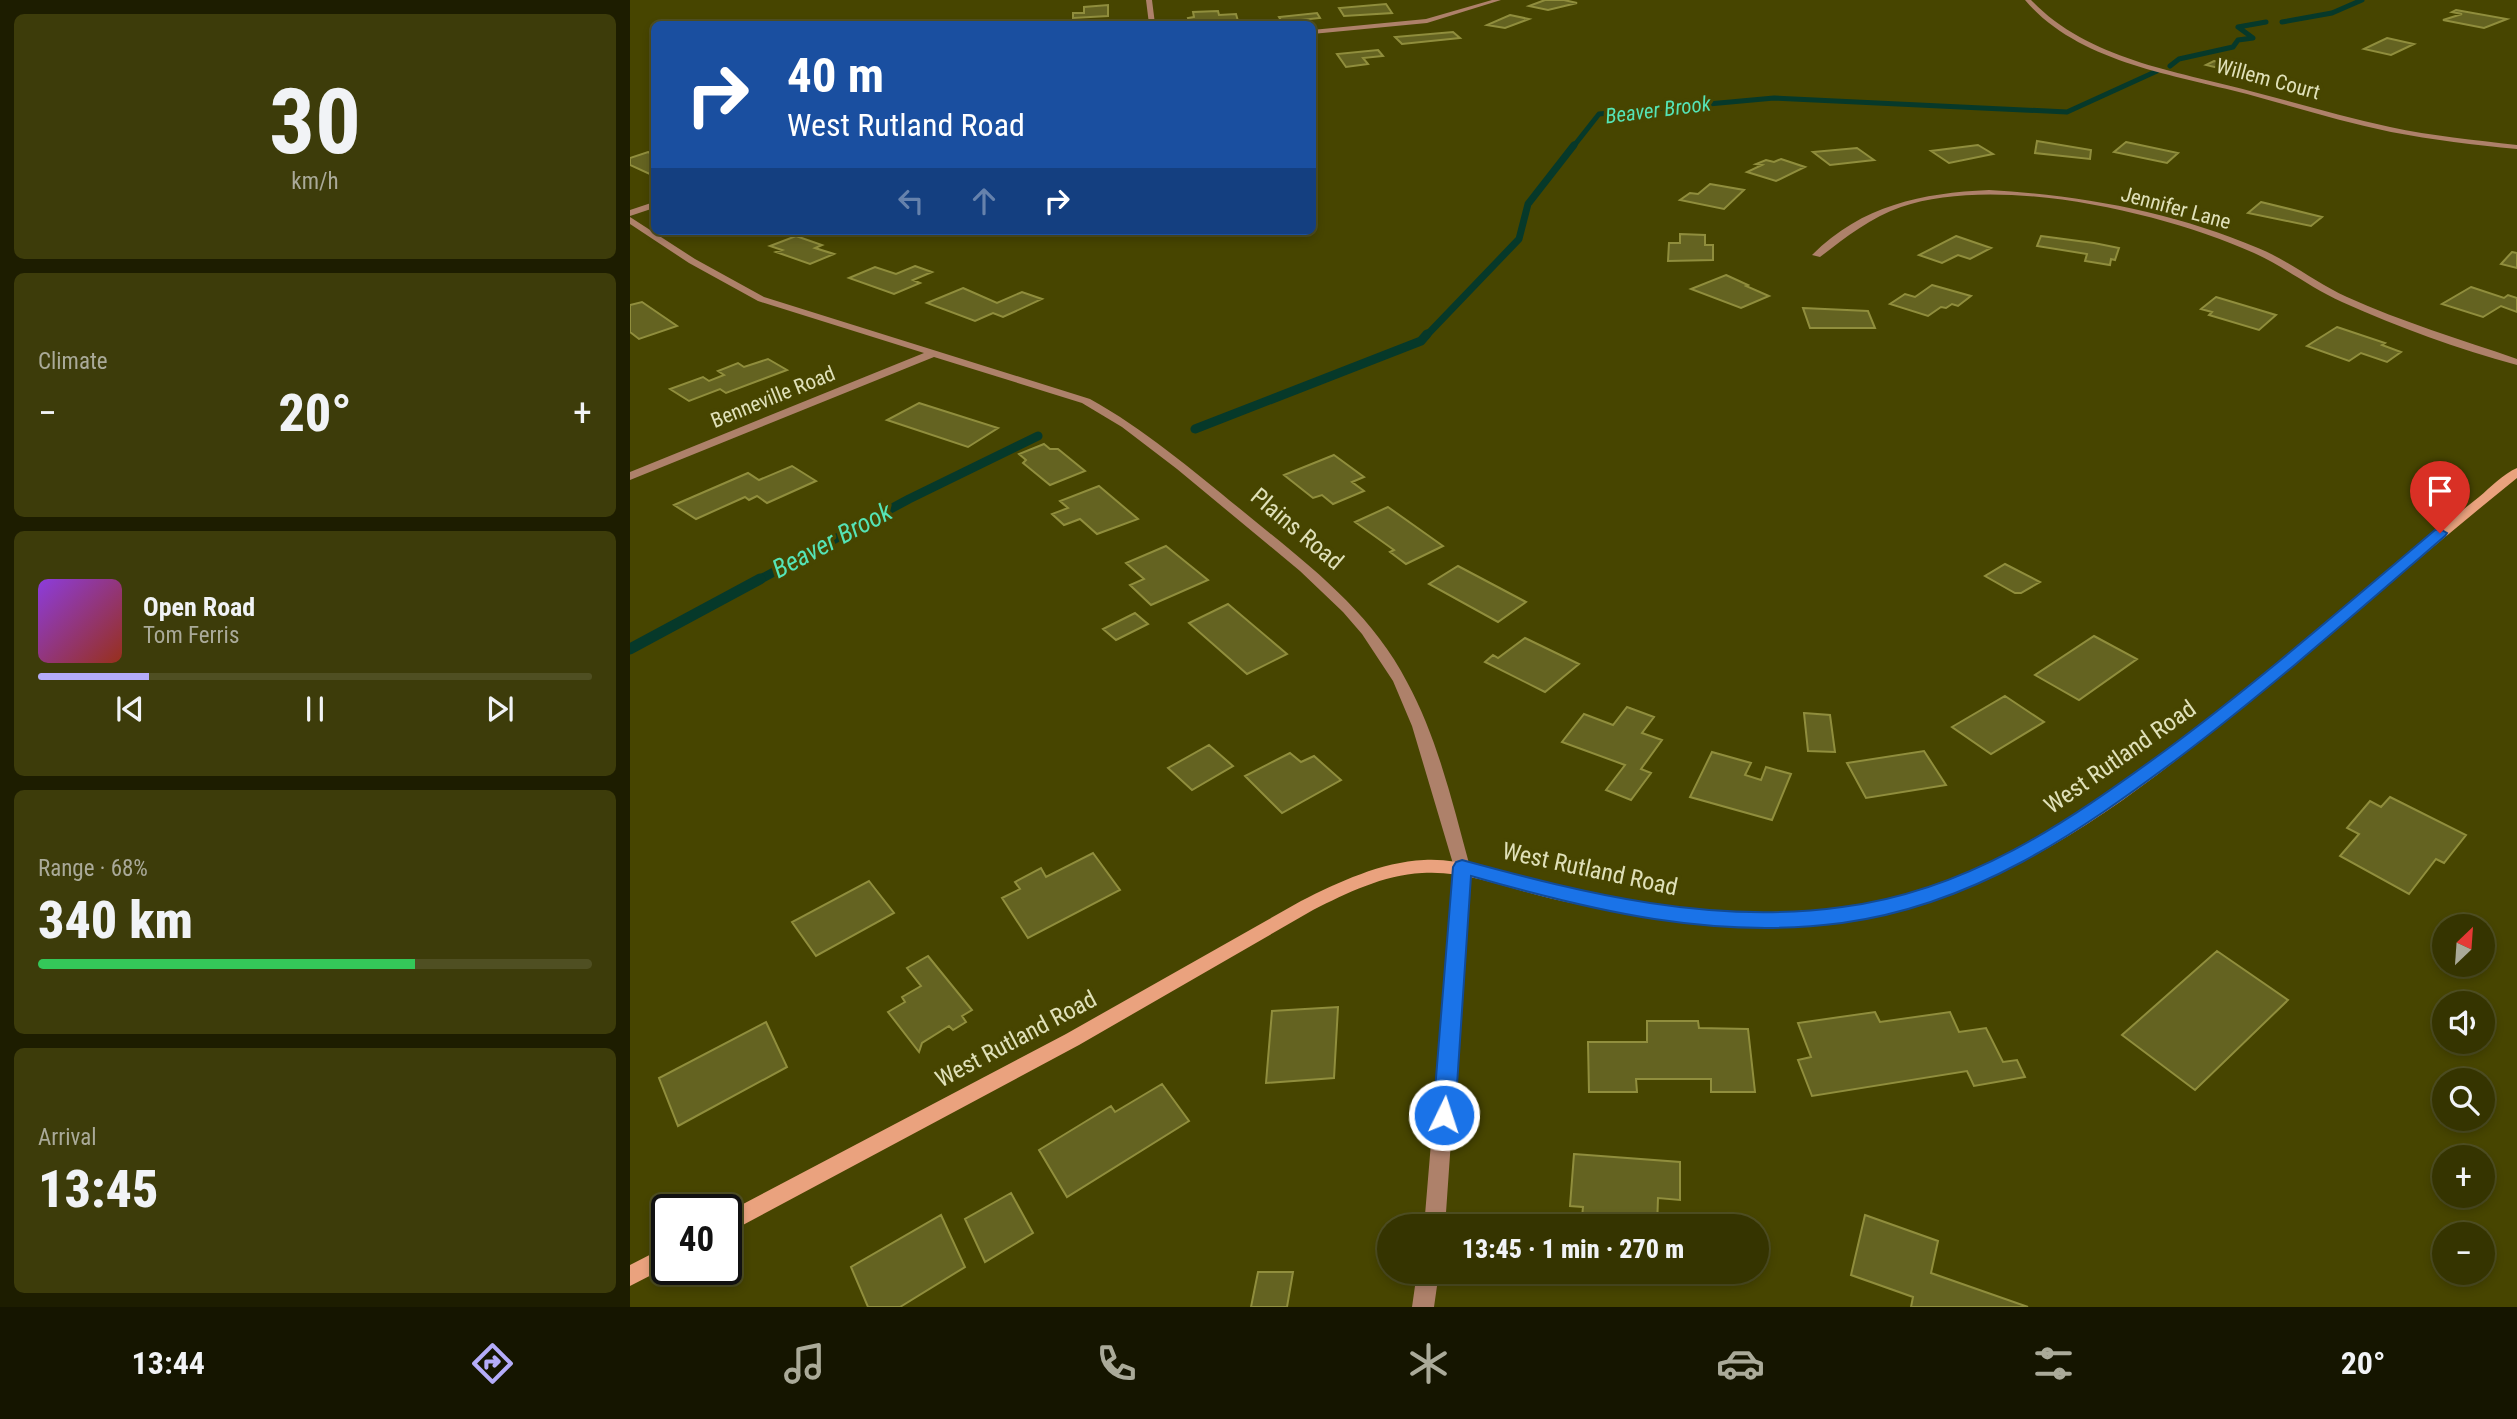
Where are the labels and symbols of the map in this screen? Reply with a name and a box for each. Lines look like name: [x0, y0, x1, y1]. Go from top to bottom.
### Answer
street label: Willem Court: [2213, 54, 2323, 104]
water label: Beaver Brook: [1604, 92, 1713, 128]
street label: Jennifer Lane: [2118, 182, 2234, 234]
street label: Benneville Road: [707, 361, 839, 433]
pin: [2410, 461, 2470, 533]
street label: Plains Road: [1245, 482, 1349, 576]
water label: Beaver Brook: [767, 496, 898, 584]
street label: West Rutland Road: [2039, 694, 2201, 820]
street label: West Rutland Road: [1500, 837, 1680, 901]
north arrow: [2432, 914, 2496, 976]
street label: West Rutland Road: [931, 985, 1101, 1093]
position arrow: [1407, 1078, 1481, 1152]
speed limit sign: 40: [651, 1194, 742, 1285]

